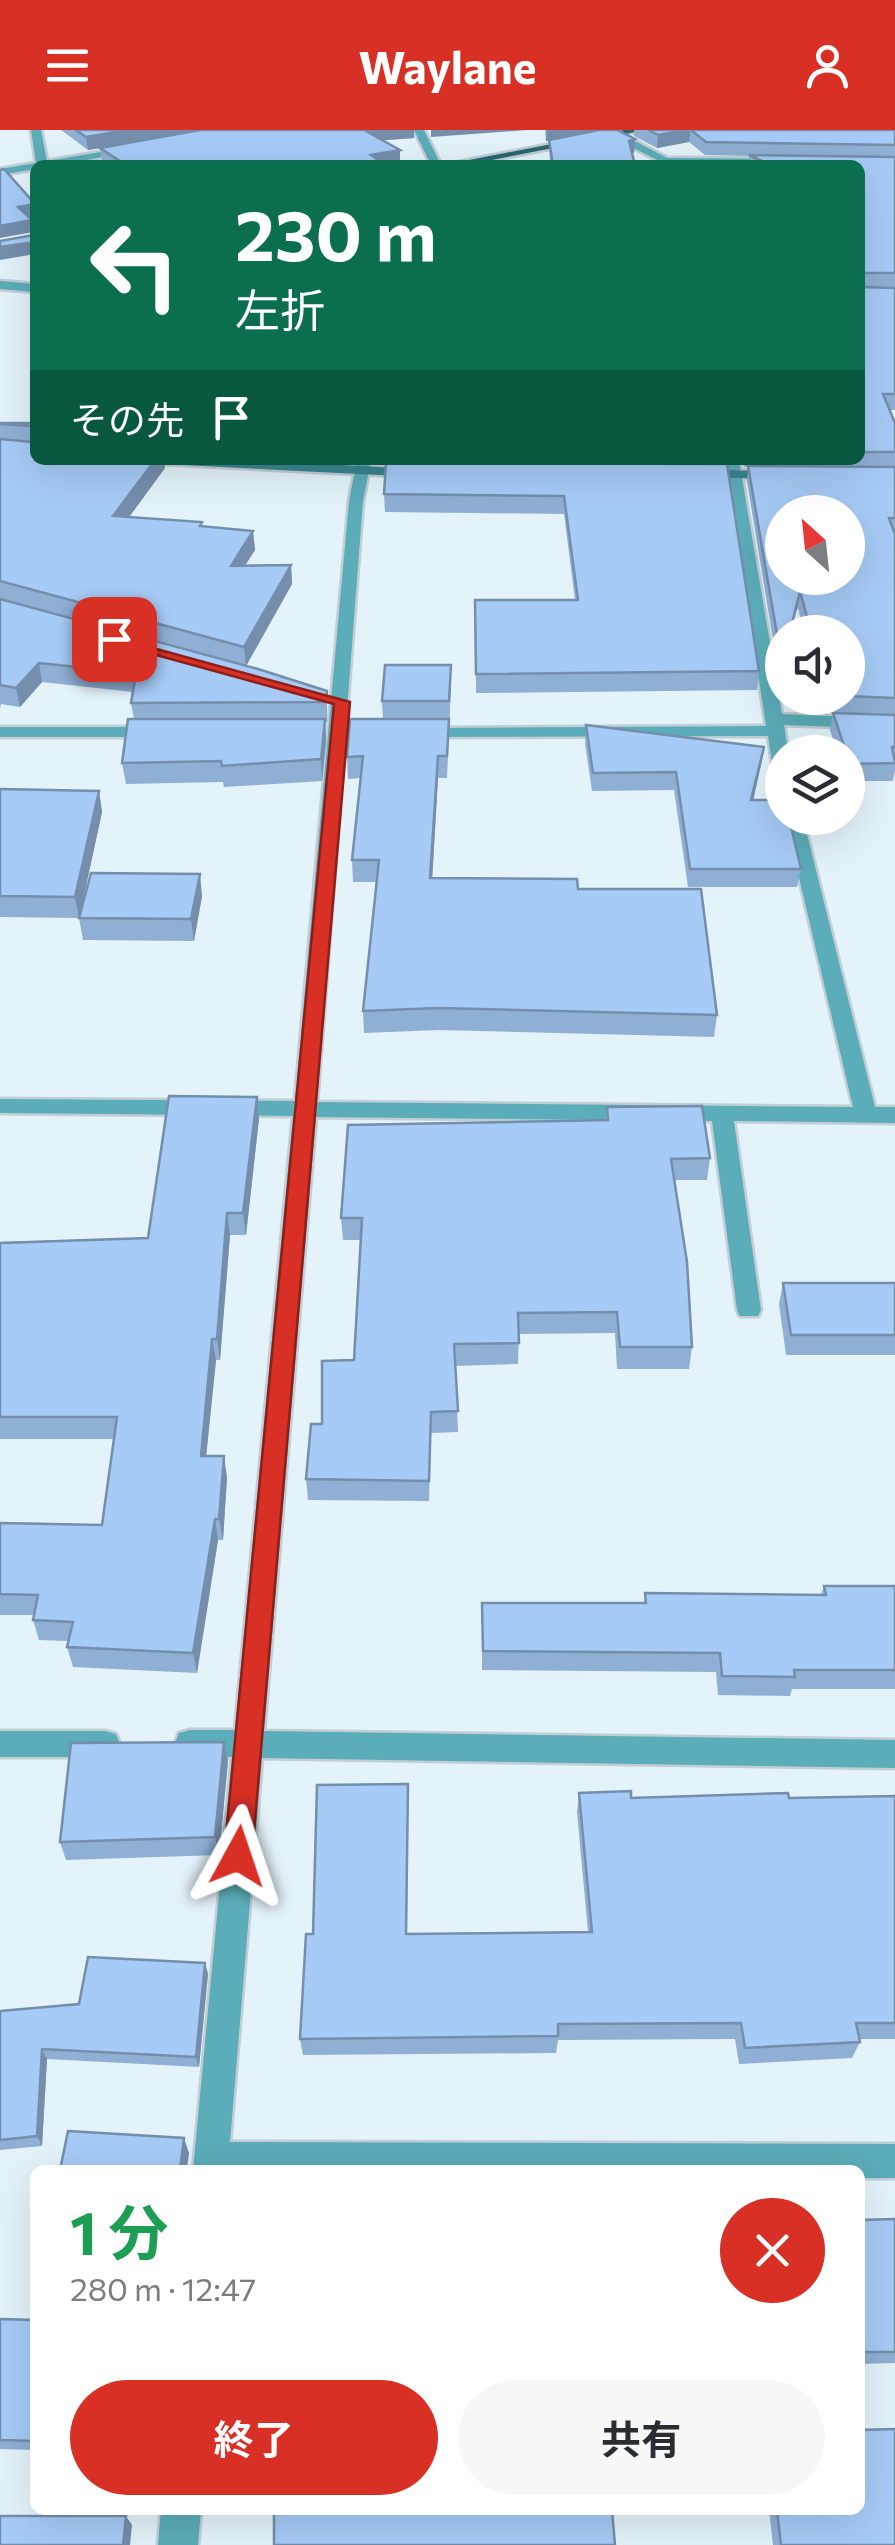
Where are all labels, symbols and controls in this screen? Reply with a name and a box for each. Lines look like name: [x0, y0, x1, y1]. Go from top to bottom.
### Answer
icon: menu: [40, 38, 95, 93]
text: Waylane: [358, 38, 537, 93]
icon: person: [800, 38, 855, 93]
text: 230 m: [235, 190, 437, 275]
icon: left: [70, 200, 200, 330]
text: 左折: [235, 281, 325, 336]
icon: arrive: [204, 390, 259, 445]
text: その先: [70, 395, 184, 442]
north arrow: [765, 495, 865, 595]
map controls: [765, 495, 865, 835]
pin: [72, 597, 157, 682]
icon: arrive: [87, 612, 142, 667]
button: sound: [765, 615, 865, 715]
button: layers: [765, 735, 865, 835]
position arrow: [186, 1804, 290, 1908]
text: 1 分: [70, 2194, 169, 2267]
button: close: [720, 2198, 825, 2303]
text: 280 m · 12:47: [70, 2268, 256, 2308]
button: 終了: [70, 2380, 438, 2495]
button: 共有: [458, 2380, 825, 2495]

